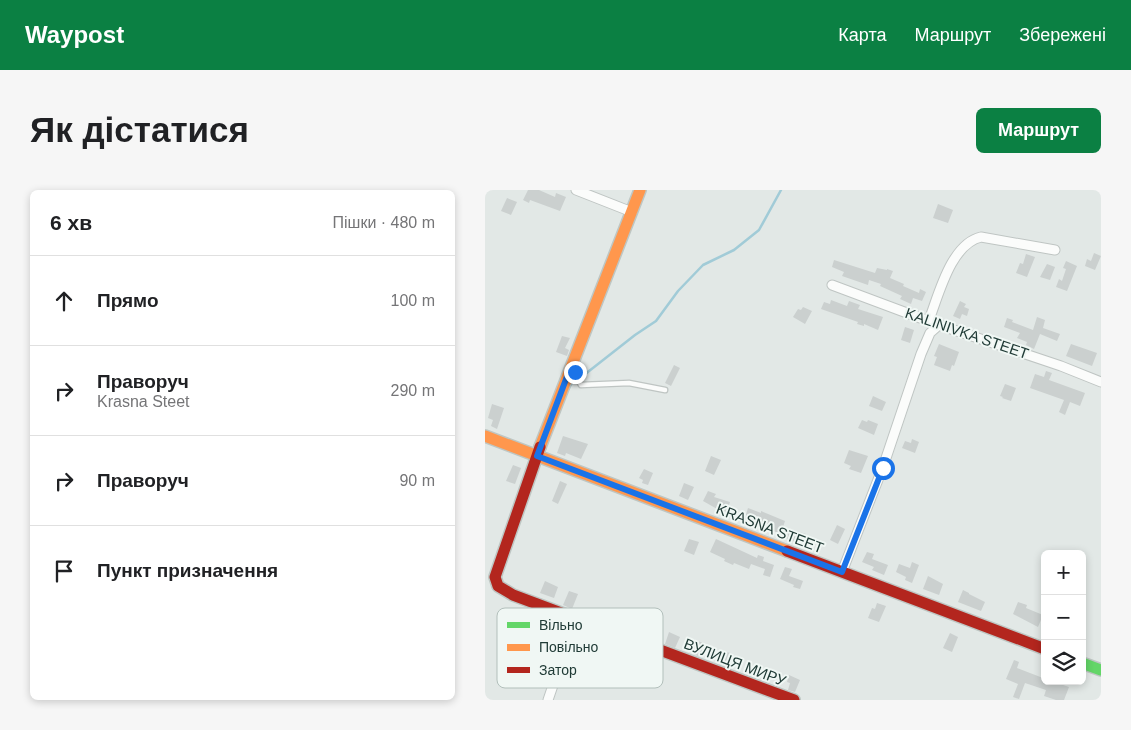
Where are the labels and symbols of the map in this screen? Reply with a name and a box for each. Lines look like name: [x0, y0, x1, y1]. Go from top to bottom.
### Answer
street label: KALINIVKA STEET: [903, 304, 1031, 362]
route end: [564, 361, 587, 384]
route start: [872, 457, 895, 480]
street label: KRASNA STEET: [714, 500, 826, 556]
legend: [497, 608, 663, 688]
text: Вільно: [539, 617, 583, 633]
street label: ВУЛИЦЯ МИРУ: [682, 635, 789, 689]
text: Повільно: [539, 639, 599, 655]
text: Затор: [539, 662, 577, 678]

